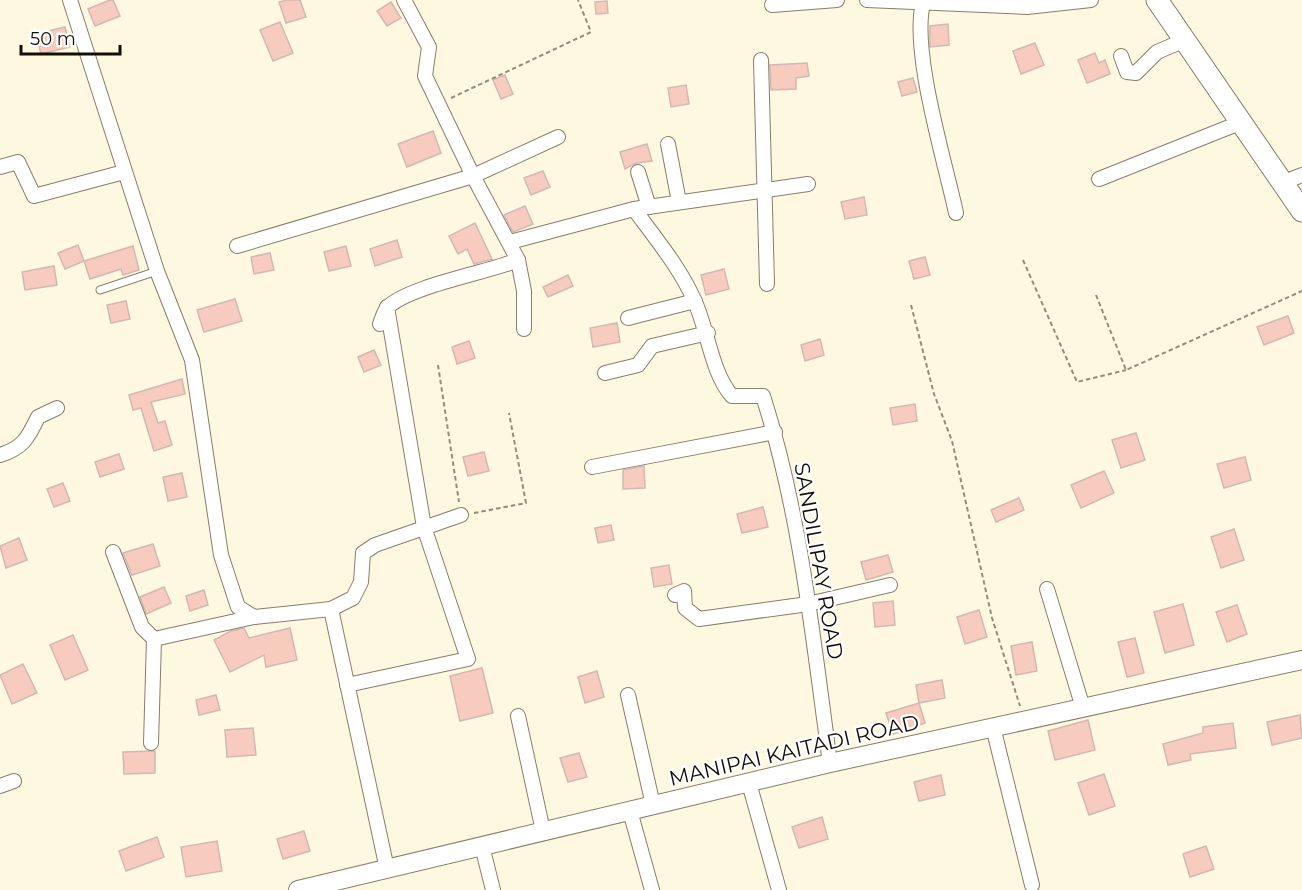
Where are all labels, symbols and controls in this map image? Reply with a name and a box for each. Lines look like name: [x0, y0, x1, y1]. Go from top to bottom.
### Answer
scale bar: [21, 18, 120, 56]
text: 50 m: [30, 28, 76, 50]
street label: SANDILIPAY ROAD: [789, 461, 849, 661]
street label: MANIPAI KAITADI ROAD: [667, 709, 921, 791]

